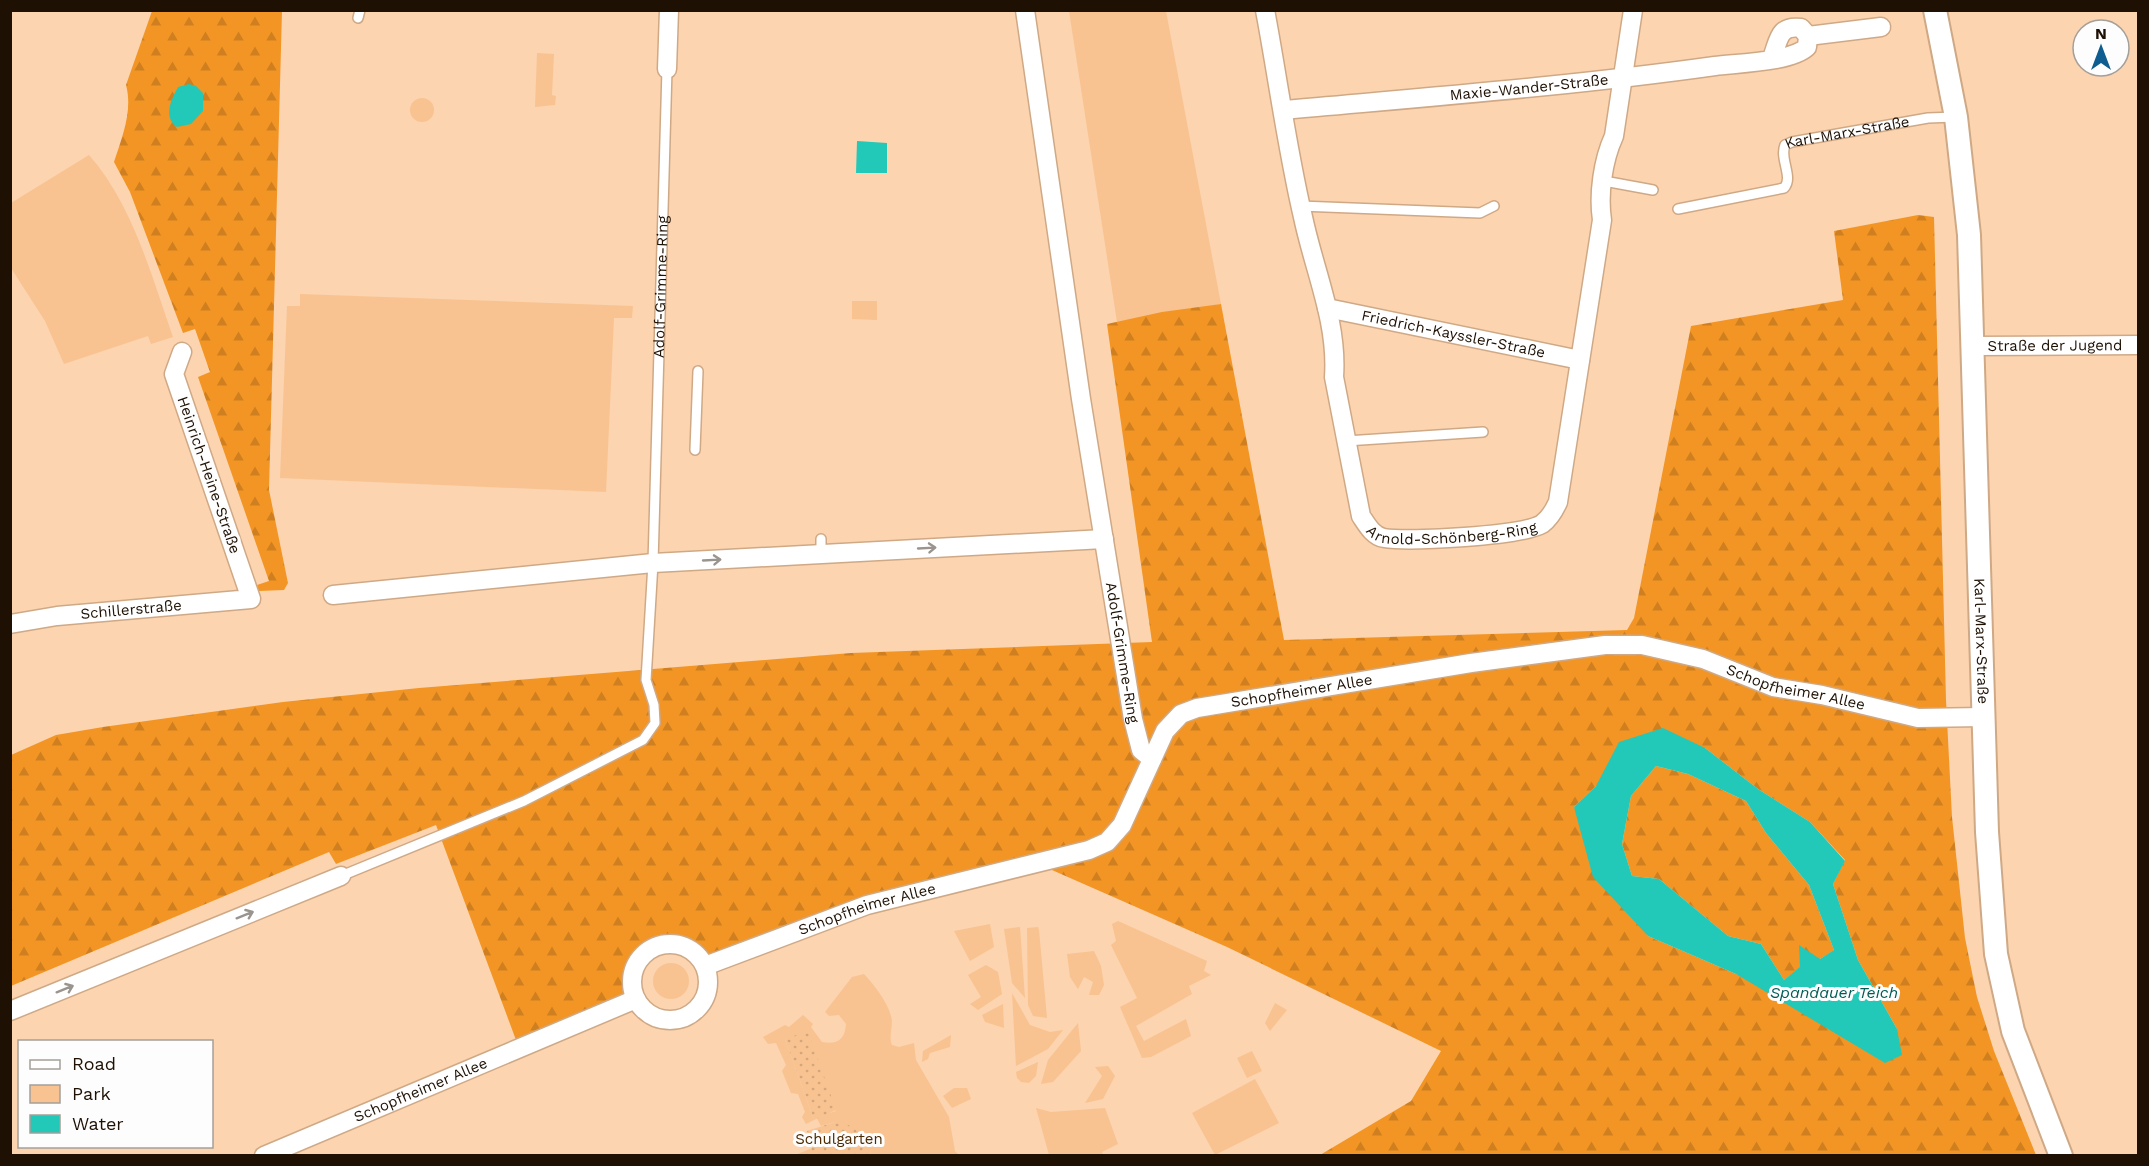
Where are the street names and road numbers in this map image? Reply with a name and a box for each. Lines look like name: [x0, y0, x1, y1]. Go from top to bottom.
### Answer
street label: Maxie-Wander-Straße: [1449, 70, 1609, 104]
street label: Karl-Marx-Straße: [1782, 112, 1911, 153]
street label: Adolf-Grimme-Ring: [650, 215, 672, 358]
street label: Friedrich-Kayssler-Straße: [1360, 306, 1547, 362]
street label: Straße der Jugend: [1987, 336, 2123, 355]
street label: Heinrich-Heine-Straße: [174, 394, 244, 556]
street label: Arnold-Schönberg-Ring: [1368, 513, 1540, 531]
street label: Karl-Marx-Straße: [1970, 578, 1992, 704]
street label: Adolf-Grimme-Ring: [1102, 581, 1143, 725]
street label: Schillerstraße: [80, 596, 182, 623]
street label: Schopfheimer Allee: [1724, 660, 1867, 714]
street label: Schopfheimer Allee: [1230, 670, 1374, 711]
street label: Schopfheimer Allee: [796, 879, 938, 939]
street label: Schopfheimer Allee: [351, 1054, 490, 1126]

